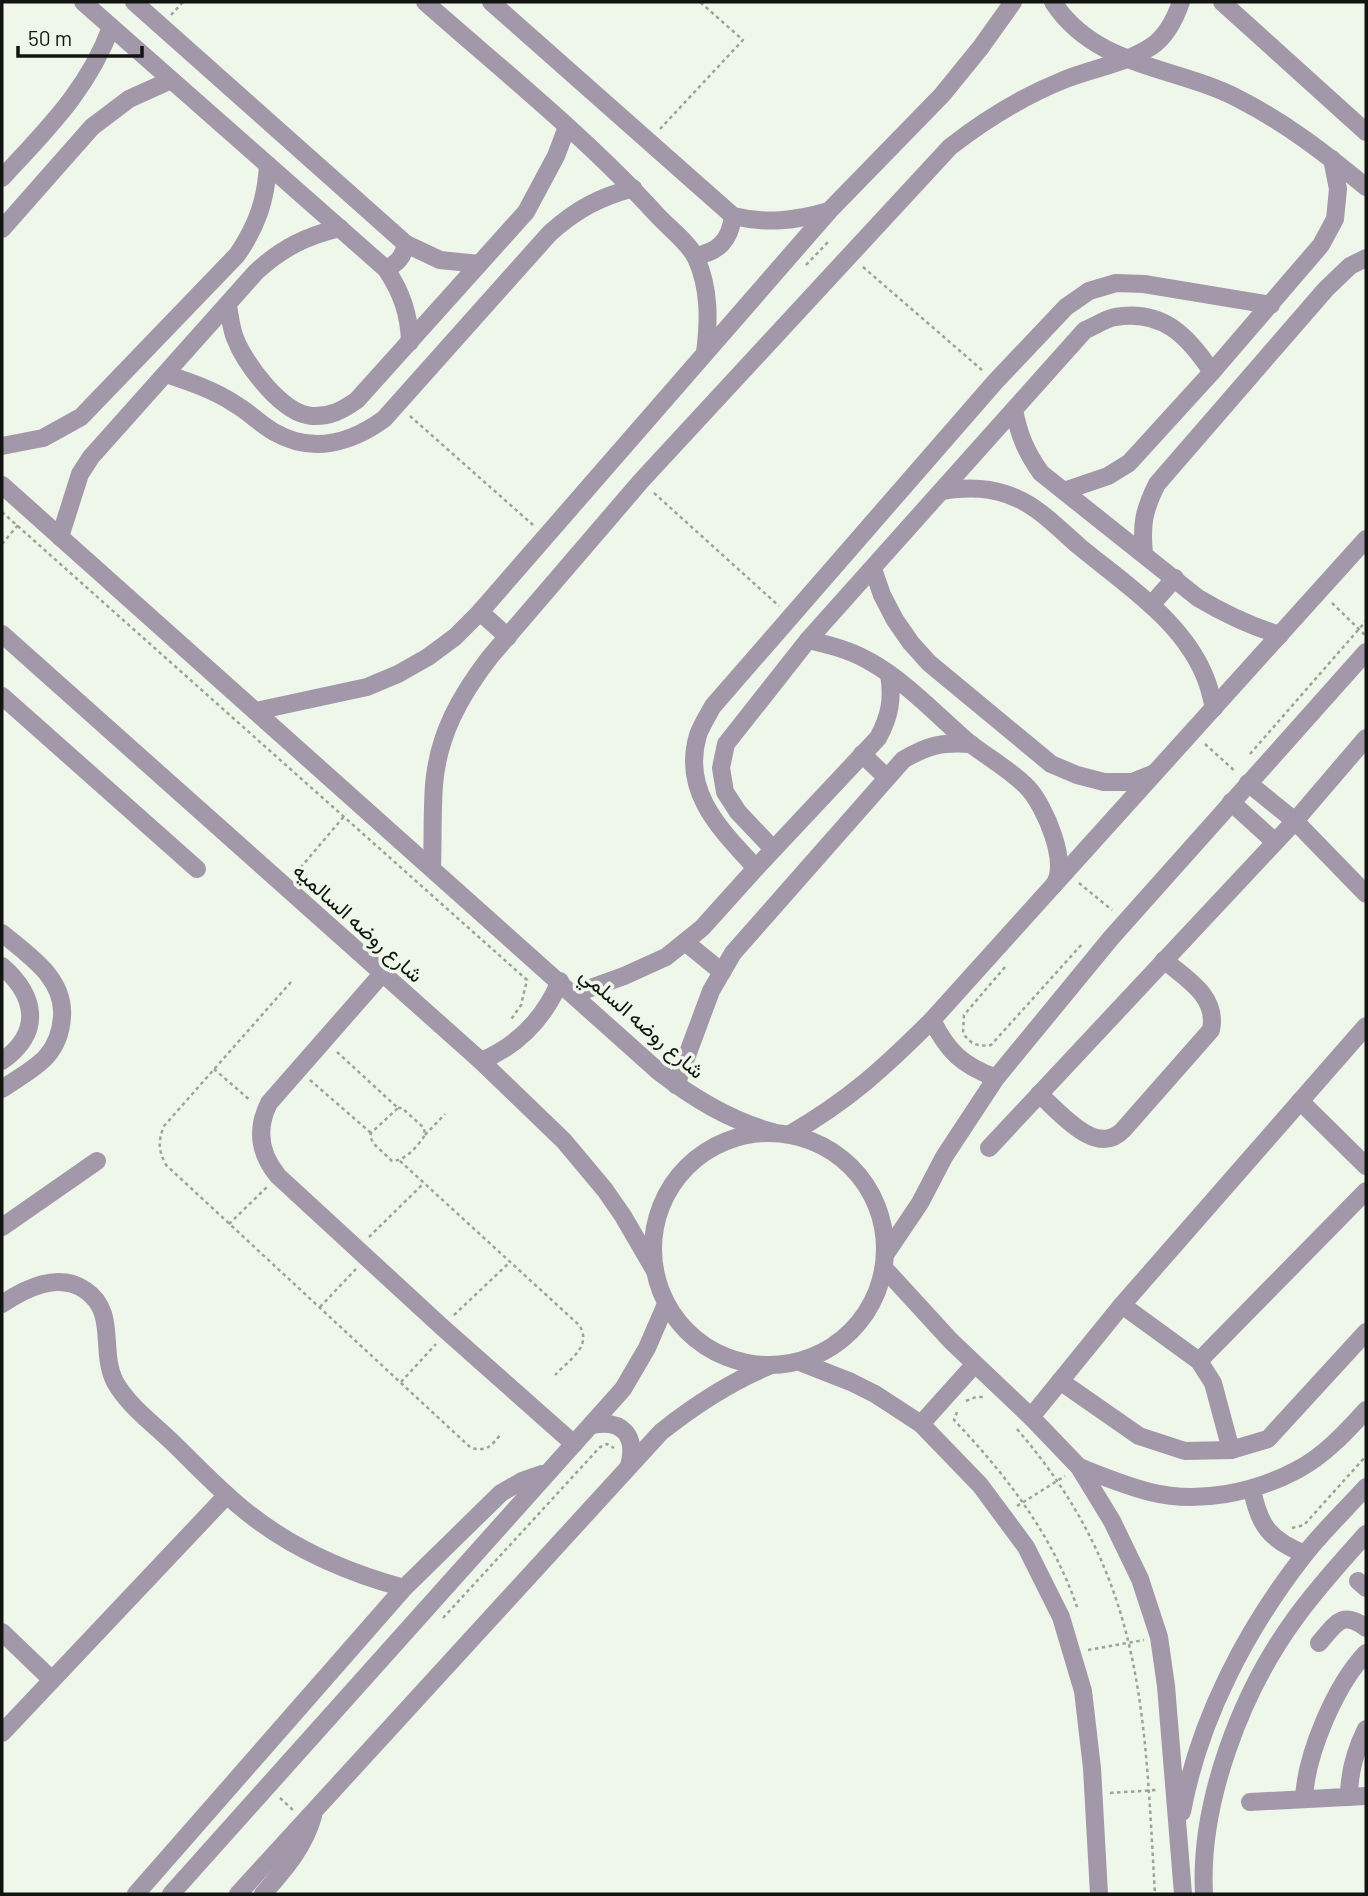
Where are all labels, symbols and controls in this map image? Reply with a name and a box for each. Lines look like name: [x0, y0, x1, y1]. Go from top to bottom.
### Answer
scale bar: [18, 14, 142, 58]
text: 50 m: [28, 25, 72, 50]
street label: شارع روضه السالميه: [287, 857, 429, 989]
street label: شارع روضه السلمي: [572, 961, 710, 1087]

